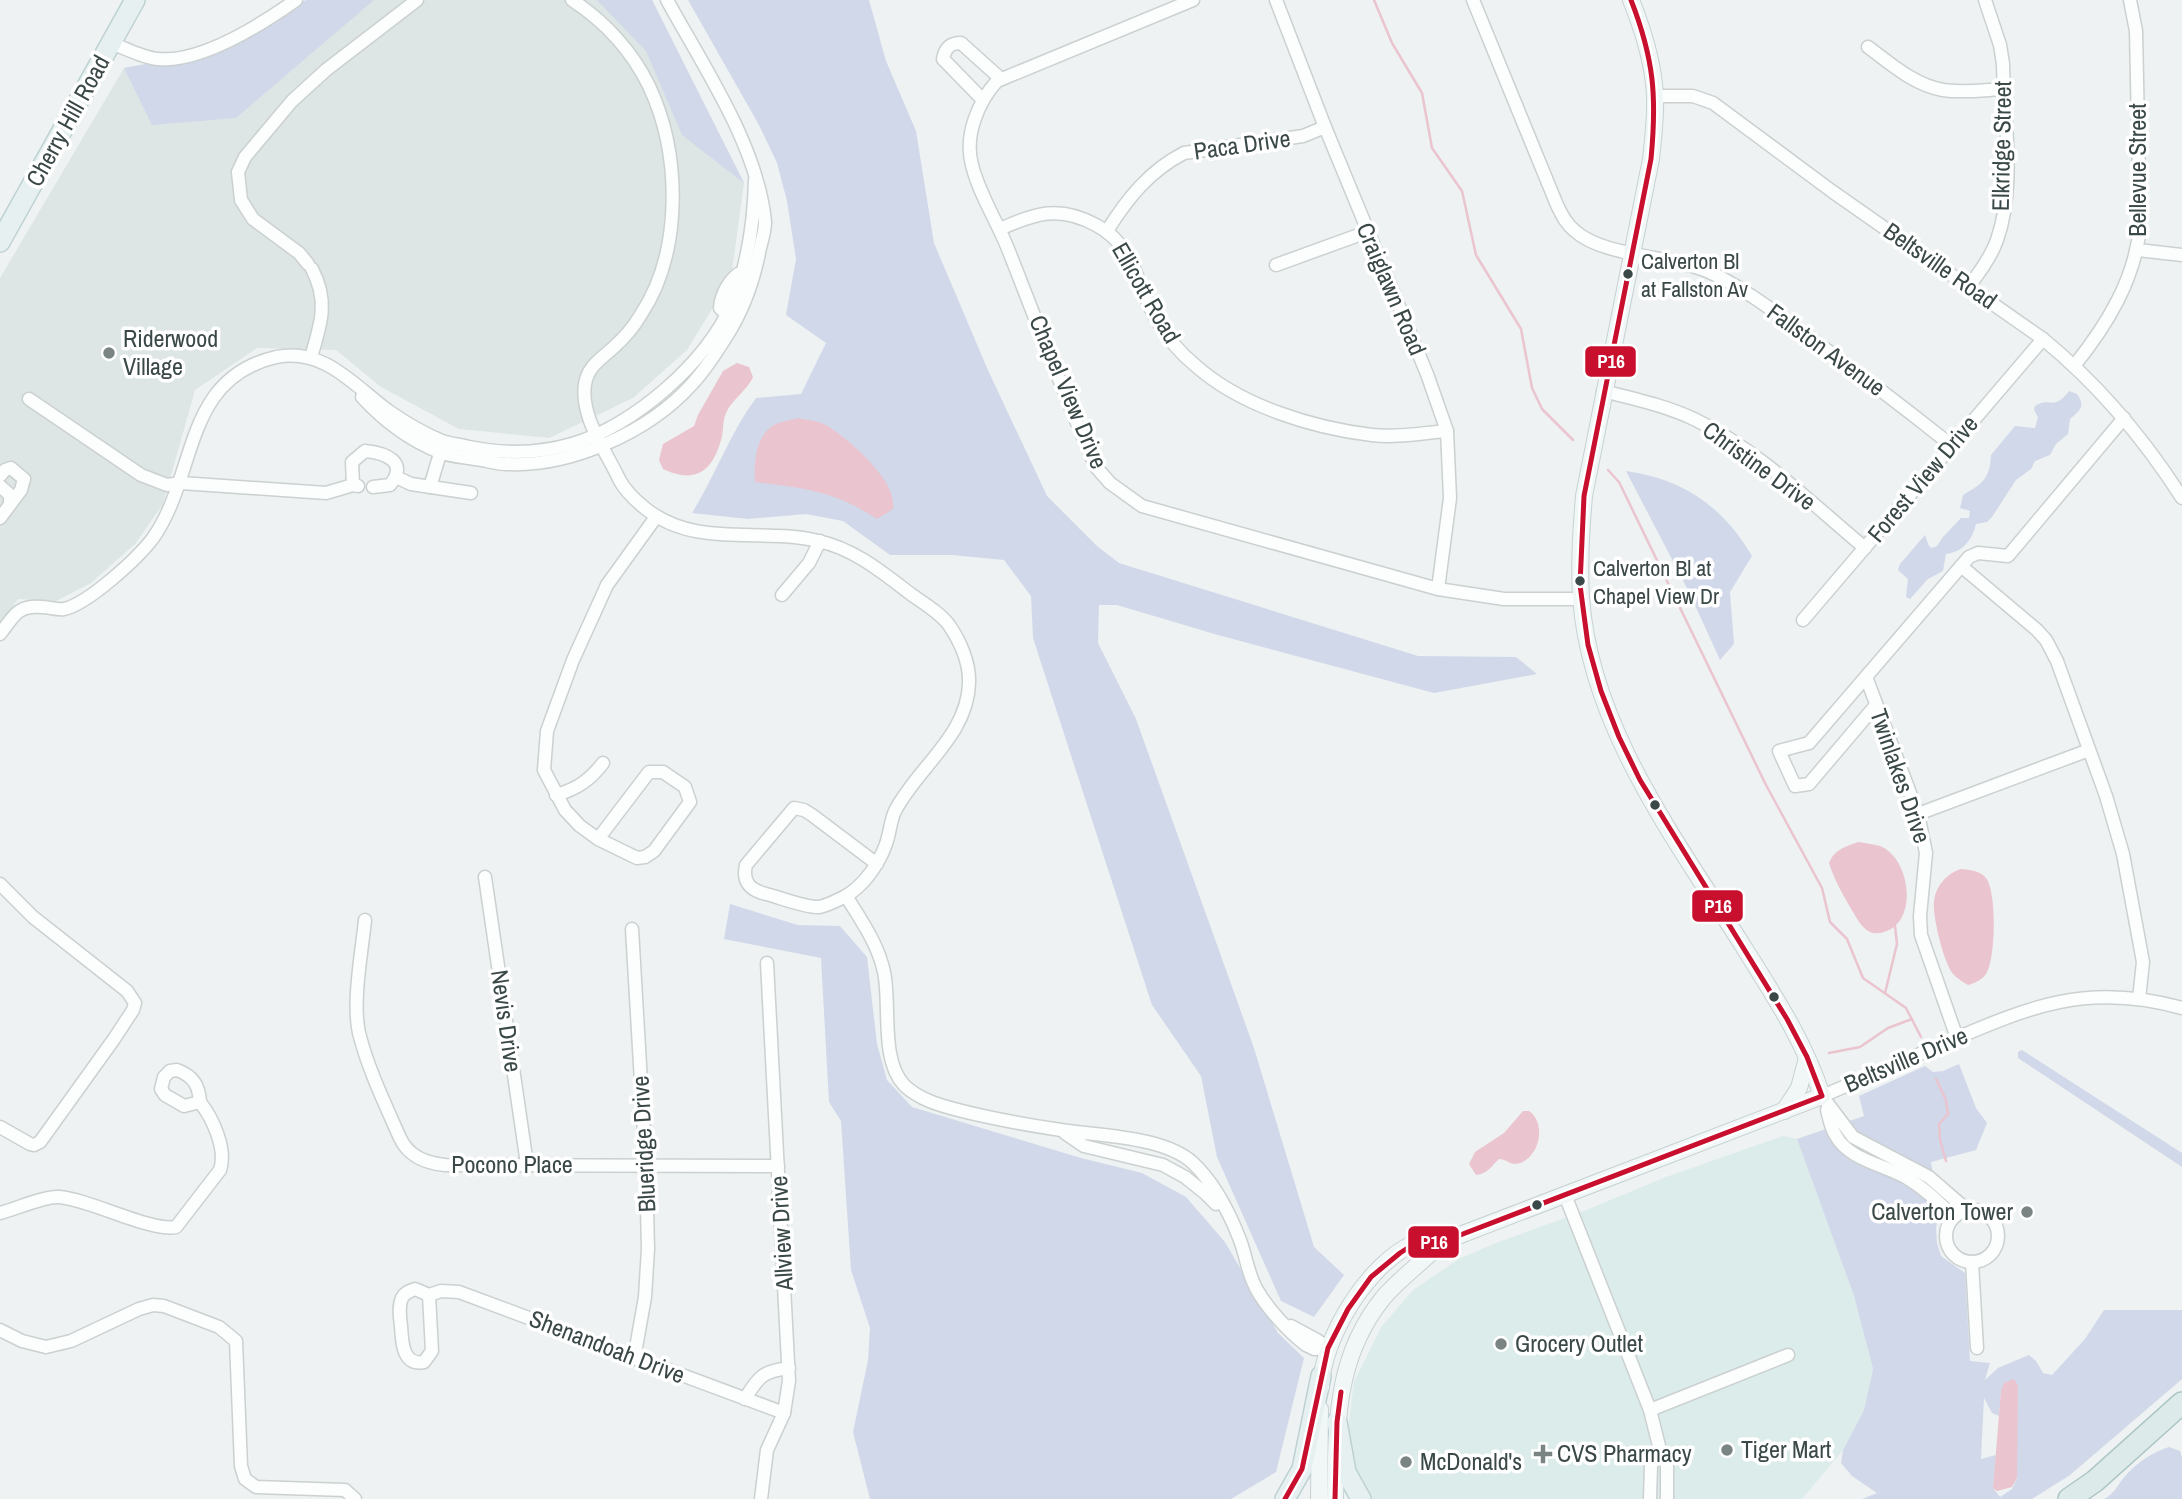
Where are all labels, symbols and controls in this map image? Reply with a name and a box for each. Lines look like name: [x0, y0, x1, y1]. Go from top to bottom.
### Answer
street label: Cherry Hill Road: [18, 49, 116, 192]
street label: Elkridge Street: [1984, 80, 2018, 211]
street label: Bellevue Street: [2121, 103, 2153, 237]
street label: Paca Drive: [1191, 121, 1292, 167]
street label: Beltsville Road: [1878, 214, 2004, 316]
street label: Craiglawn Road: [1350, 217, 1434, 360]
street label: Ellicott Road: [1105, 236, 1189, 349]
place label: Calverton Bl at Fallston Av: [1641, 246, 1748, 304]
marker: Calverton Bl at Fallston Av: [1621, 267, 1635, 281]
street label: Fallston Avenue: [1761, 295, 1892, 403]
street label: Chapel View Drive: [1022, 310, 1116, 473]
place label: Riderwood Village: [123, 322, 218, 382]
marker: Riderwood Village: [101, 345, 117, 361]
line badge: P16: [1584, 345, 1637, 378]
text: P16: [1597, 348, 1625, 374]
street label: Forest View Drive: [1860, 408, 1985, 548]
street label: Christine Drive: [1697, 413, 1823, 517]
place label: Calverton Bl at Chapel View Dr: [1593, 553, 1719, 611]
marker: Calverton Bl at Chapel View Dr: [1573, 574, 1587, 588]
street label: Twinlakes Drive: [1863, 704, 1939, 847]
unlabelled marker: [1648, 798, 1662, 812]
line badge: P16: [1691, 889, 1744, 923]
text: P16: [1704, 893, 1732, 919]
street label: Nevis Drive: [484, 968, 530, 1074]
unlabelled marker: [1767, 990, 1781, 1004]
street label: Beltsville Drive: [1839, 1019, 1972, 1099]
street label: Blueridge Drive: [623, 1075, 663, 1213]
street label: Pocono Place: [451, 1148, 573, 1180]
street label: Allview Drive: [762, 1175, 800, 1292]
place label: Calverton Tower: [1871, 1195, 2013, 1227]
unlabelled marker: [1530, 1198, 1544, 1212]
marker: Calverton Tower: [2019, 1204, 2035, 1220]
line badge: P16: [1407, 1225, 1460, 1259]
text: P16: [1420, 1229, 1448, 1255]
street label: Shenandoah Drive: [525, 1302, 690, 1390]
place label: Grocery Outlet: [1515, 1327, 1643, 1359]
marker: Grocery Outlet: [1493, 1336, 1509, 1352]
place label: Tiger Mart: [1741, 1433, 1832, 1465]
place label: CVS Pharmacy: [1557, 1437, 1692, 1469]
marker: Tiger Mart: [1719, 1442, 1735, 1458]
place label: McDonald's: [1420, 1445, 1522, 1477]
marker: CVS Pharmacy: [1535, 1446, 1551, 1462]
marker: McDonald's: [1398, 1454, 1414, 1470]

